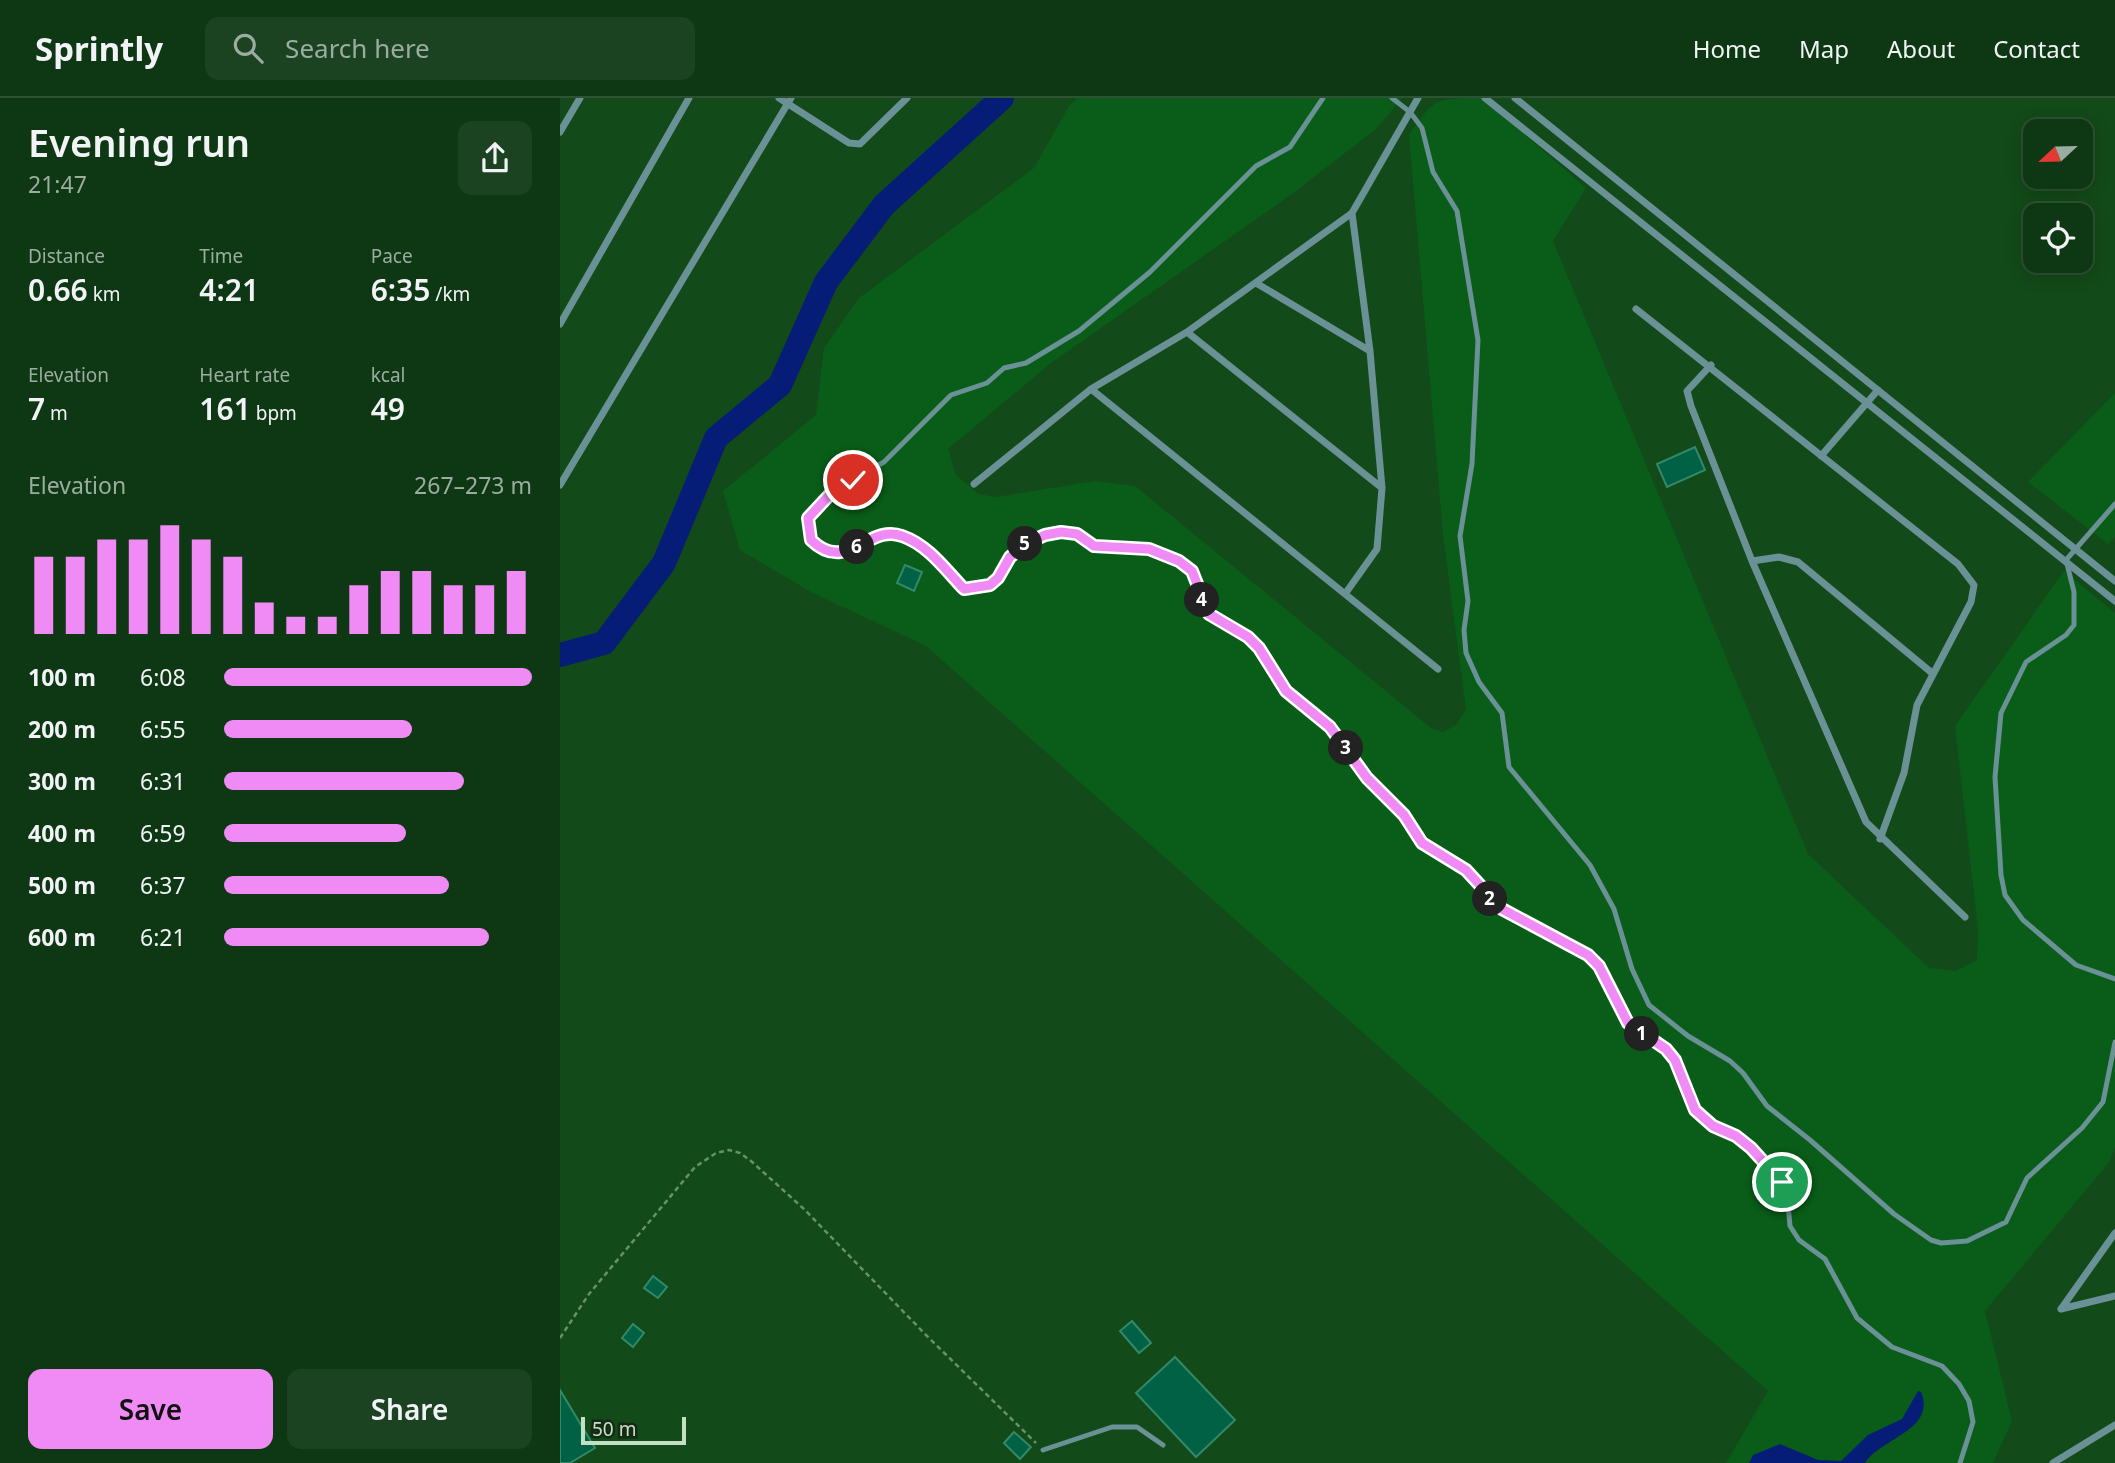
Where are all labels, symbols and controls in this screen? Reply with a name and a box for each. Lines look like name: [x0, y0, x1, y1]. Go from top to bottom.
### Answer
search box: [205, 17, 695, 80]
text: Sprintly: [35, 26, 163, 71]
icon: search: [229, 29, 267, 67]
text: Search here: [285, 30, 430, 66]
text: Home: [1693, 32, 1761, 65]
text: Map: [1799, 32, 1849, 65]
text: About: [1887, 32, 1955, 65]
text: Contact: [1993, 32, 2080, 65]
text: Evening run: [28, 116, 250, 168]
north arrow: [2023, 119, 2093, 189]
map controls: [2023, 119, 2093, 273]
button: share: [458, 121, 532, 195]
text: 21:47: [28, 168, 87, 200]
button: locate: [2023, 203, 2093, 273]
text: Distance: [28, 243, 105, 269]
text: Time: [199, 243, 243, 269]
text: Pace: [371, 243, 413, 269]
text: 0.66: [28, 269, 88, 310]
text: 4:21: [199, 269, 259, 310]
text: 6:35: [371, 269, 430, 310]
text: km: [88, 281, 121, 307]
text: /km: [430, 281, 470, 307]
text: Elevation: [28, 362, 109, 388]
text: Heart rate: [199, 362, 290, 388]
text: kcal: [371, 362, 405, 388]
text: 7: [28, 388, 45, 429]
text: 161: [199, 388, 251, 429]
text: 49: [371, 388, 405, 429]
text: m: [45, 400, 68, 426]
text: bpm: [251, 400, 297, 426]
pin: [823, 450, 883, 510]
icon: check: [834, 461, 872, 499]
text: Elevation: [28, 469, 126, 501]
text: 267–273 m: [414, 469, 532, 501]
pin: 5: [1008, 526, 1042, 562]
pin: 6: [840, 530, 874, 564]
text: 5: [1019, 530, 1030, 556]
text: 6: [851, 533, 862, 559]
pin: 4: [1184, 582, 1220, 618]
text: 4: [1196, 586, 1207, 612]
text: 100 m: [28, 661, 96, 693]
text: 6:08: [140, 661, 186, 693]
text: 200 m: [28, 713, 96, 745]
text: 6:55: [140, 713, 186, 745]
pin: 3: [1328, 730, 1364, 766]
text: 3: [1340, 734, 1351, 760]
text: 300 m: [28, 765, 96, 797]
text: 6:31: [140, 765, 186, 797]
text: 400 m: [28, 817, 96, 849]
text: 6:59: [140, 817, 186, 849]
text: 500 m: [28, 869, 96, 901]
text: 6:37: [140, 869, 186, 901]
pin: 2: [1472, 882, 1508, 916]
text: 2: [1484, 885, 1495, 911]
text: 600 m: [28, 921, 96, 953]
text: 6:21: [140, 921, 186, 953]
pin: 1: [1624, 1016, 1660, 1052]
text: 1: [1636, 1020, 1647, 1046]
pin: [1752, 1152, 1812, 1212]
icon: arrive: [1763, 1163, 1801, 1201]
button: Save: [28, 1369, 273, 1449]
button: Share: [287, 1369, 532, 1449]
scale bar: [581, 1414, 686, 1446]
text: 50 m: [592, 1416, 636, 1442]

